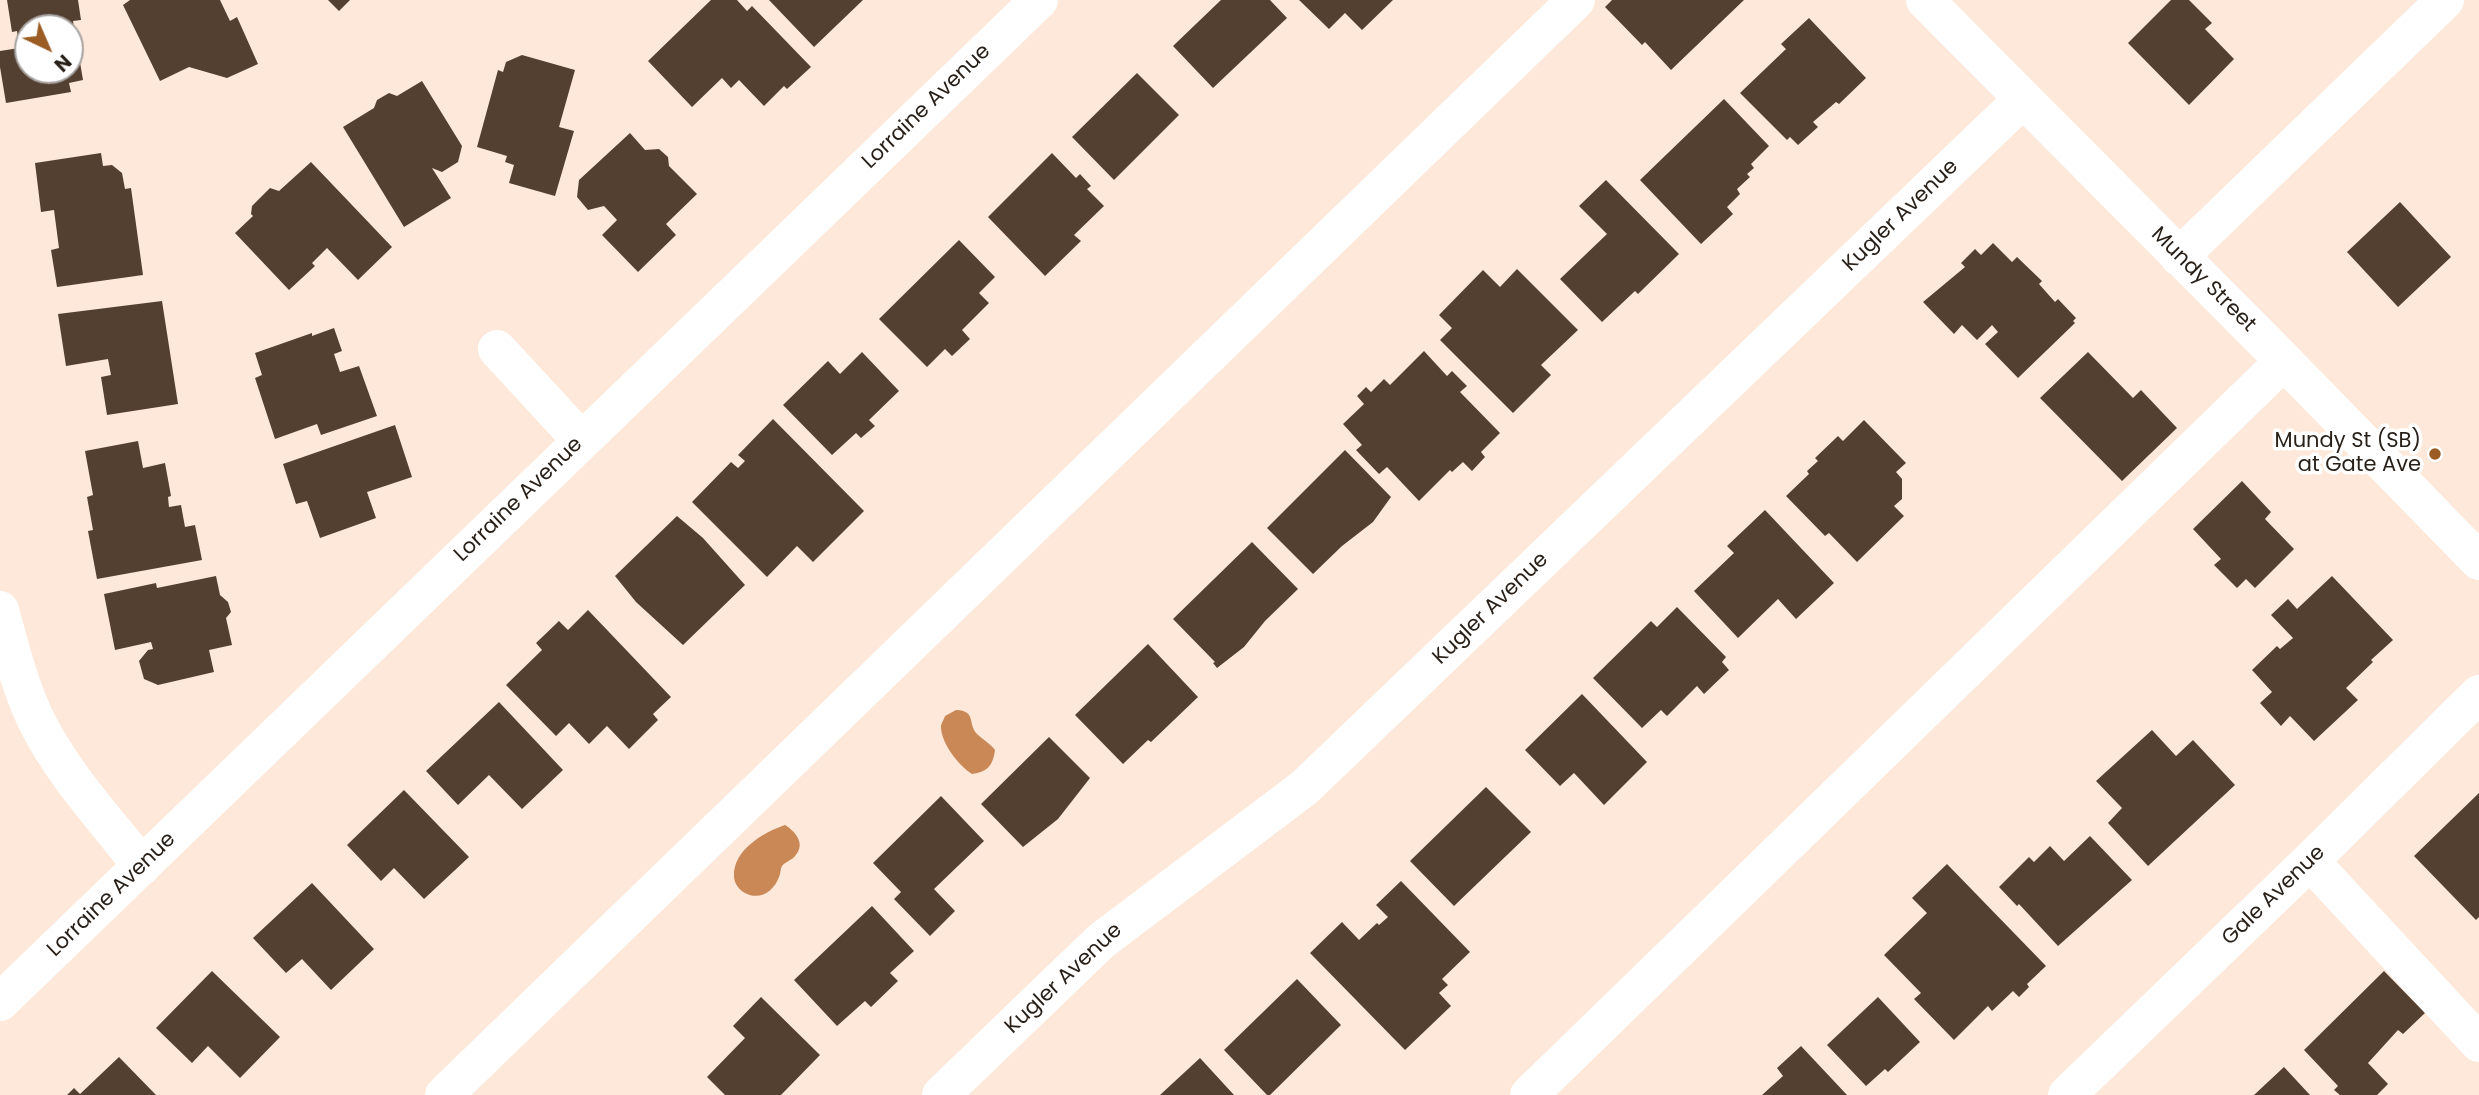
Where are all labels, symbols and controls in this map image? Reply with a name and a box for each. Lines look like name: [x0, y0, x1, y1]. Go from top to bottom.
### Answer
north arrow: [14, 14, 84, 84]
street label: Lorraine Avenue: [858, 39, 996, 175]
text: N: [48, 48, 77, 78]
street label: Kugler Avenue: [1838, 155, 1964, 277]
street label: Mundy Street: [2145, 222, 2261, 338]
place label: Mundy St (SB) at Gate Ave: [2275, 429, 2421, 479]
street label: Lorraine Avenue: [450, 432, 588, 568]
marker: Mundy St (SB) at Gate Ave: [2427, 446, 2443, 462]
street label: Kugler Avenue: [1428, 548, 1554, 670]
street label: Lorraine Avenue: [43, 827, 181, 963]
street label: Gale Avenue: [2217, 841, 2331, 951]
street label: Kugler Avenue: [1000, 918, 1128, 1040]

